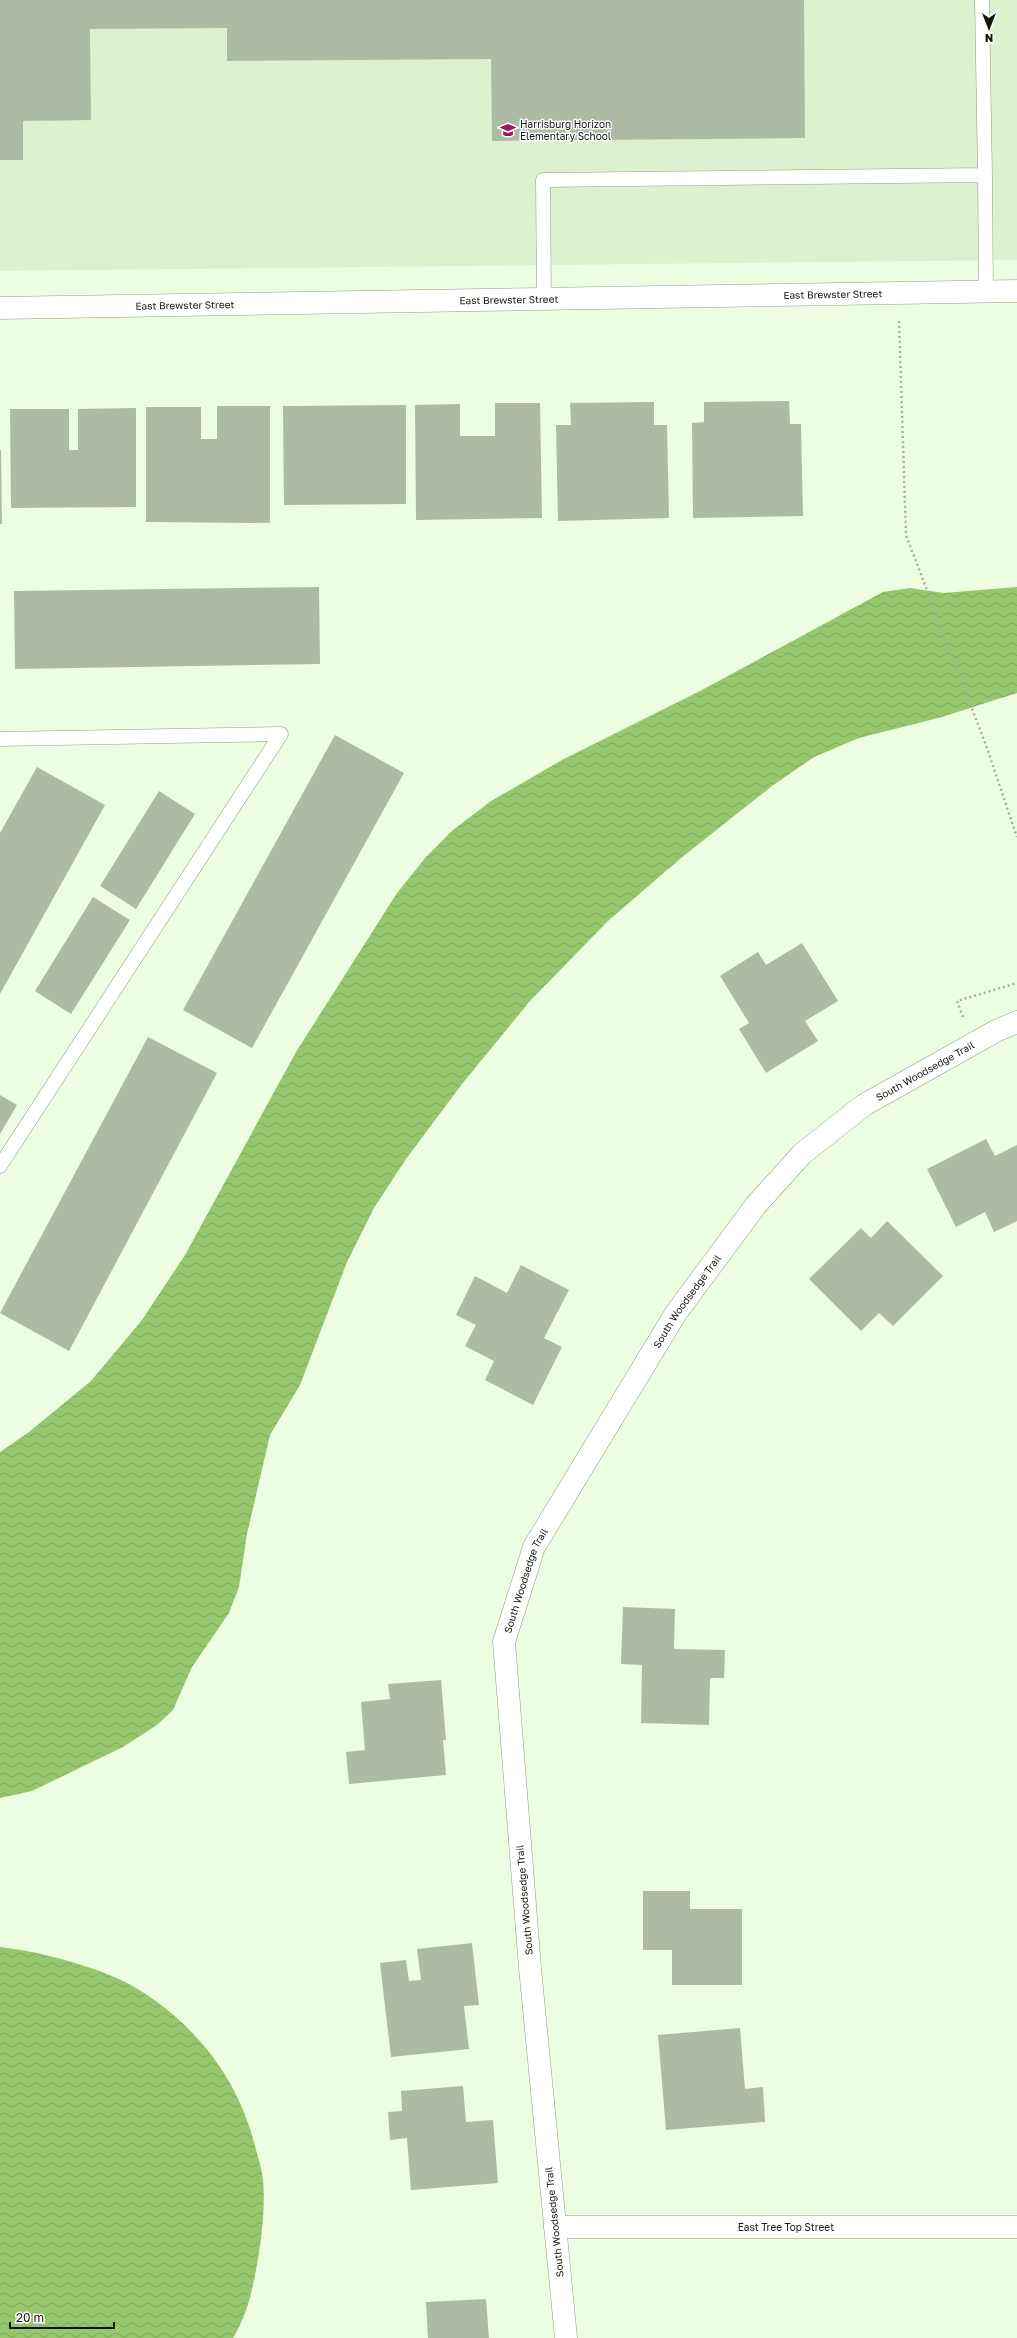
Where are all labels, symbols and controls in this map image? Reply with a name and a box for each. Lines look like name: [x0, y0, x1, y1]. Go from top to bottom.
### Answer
north arrow: [969, 8, 1009, 48]
text: N: [985, 32, 993, 45]
place label: Harrisburg Horizon Elementary School: [520, 118, 611, 142]
school or university icon: Harrisburg Horizon Elementary School: [499, 121, 517, 139]
street label: East Brewster Street: [783, 287, 882, 301]
street label: East Brewster Street: [459, 293, 559, 306]
street label: East Brewster Street: [135, 298, 235, 312]
street label: South Woodsedge Trail: [874, 1039, 976, 1103]
street label: South Woodsedge Trail: [650, 1252, 723, 1350]
street label: South Woodsedge Trail: [501, 1526, 550, 1634]
street label: South Woodsedge Trail: [513, 1844, 535, 1956]
street label: South Woodsedge Trail: [542, 2166, 566, 2278]
street label: East Tree Top Street: [738, 2221, 834, 2233]
scale bar: [10, 2304, 114, 2330]
text: 20 m: [16, 2310, 44, 2325]

